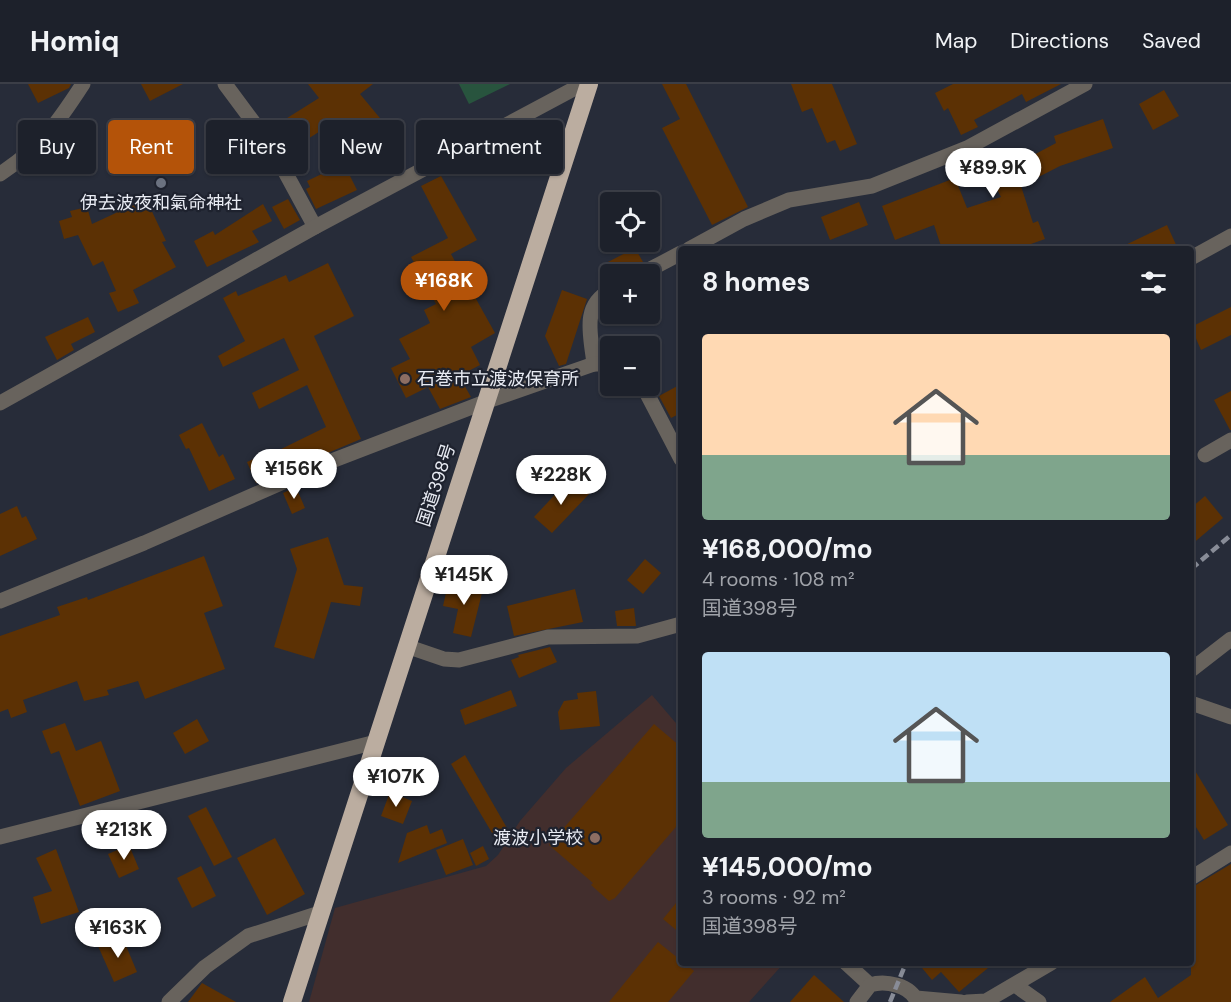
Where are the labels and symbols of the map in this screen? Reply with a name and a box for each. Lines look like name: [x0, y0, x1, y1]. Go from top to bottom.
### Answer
pin: ¥89.9K: [944, 148, 1042, 199]
marker: 伊去波夜和氣命神社: [154, 176, 168, 190]
place label: 伊去波夜和氣命神社: [80, 191, 242, 215]
pin: ¥168K: [402, 261, 486, 312]
place label: 石巻市立渡波保育所: [417, 367, 579, 391]
marker: 石巻市立渡波保育所: [398, 372, 412, 386]
street label: 国道398号: [411, 440, 461, 530]
pin: ¥156K: [252, 449, 336, 500]
pin: ¥228K: [519, 455, 603, 506]
pin: ¥145K: [422, 555, 506, 606]
pin: ¥107K: [354, 757, 438, 808]
pin: ¥213K: [82, 810, 166, 861]
place label: 渡波小学校: [493, 826, 583, 850]
marker: 渡波小学校: [588, 831, 602, 845]
pin: ¥163K: [76, 908, 160, 959]

